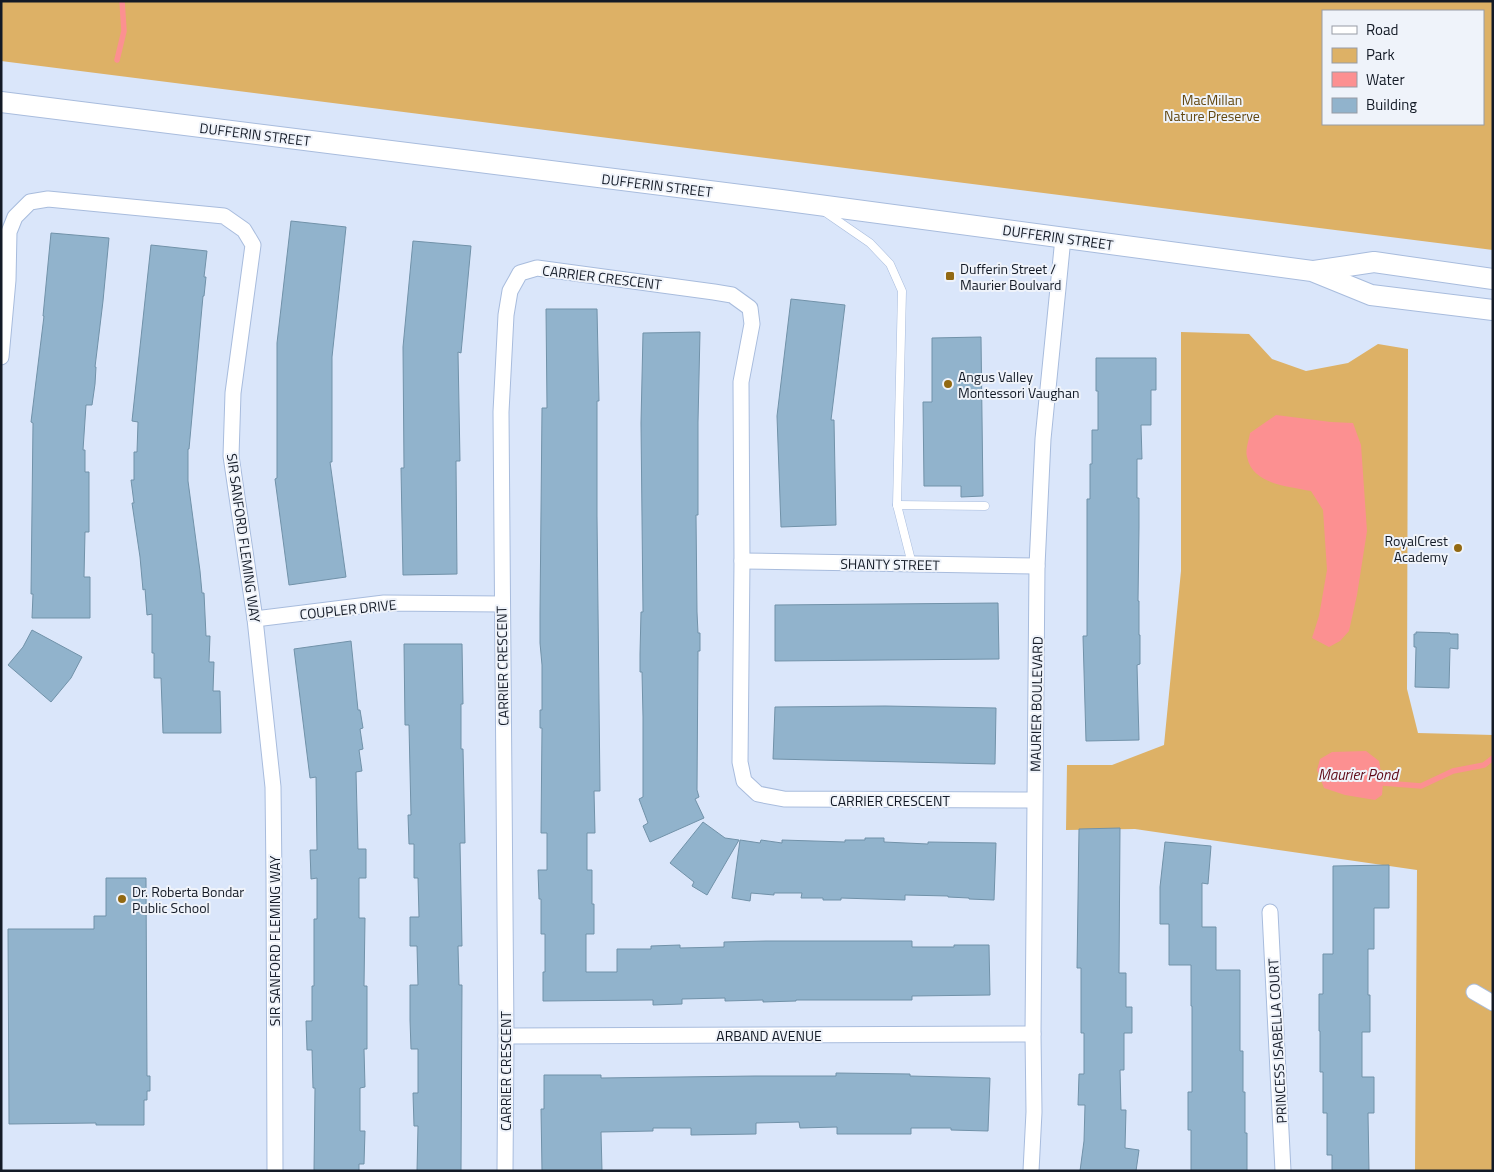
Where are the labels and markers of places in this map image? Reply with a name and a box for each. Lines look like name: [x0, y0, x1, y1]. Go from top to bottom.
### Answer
place label: Dufferin Street / Maurier Boulvard: [960, 258, 1062, 295]
marker: Dufferin Street / Maurier Boulvard: [944, 270, 956, 282]
place label: Angus Valley Montessori Vaughan: [958, 366, 1079, 403]
marker: Angus Valley Montessori Vaughan: [942, 378, 954, 390]
place label: RoyalCrest Academy: [1385, 530, 1448, 567]
marker: RoyalCrest Academy: [1452, 542, 1464, 554]
place label: Dr. Roberta Bondar Public School: [132, 881, 244, 918]
marker: Dr. Roberta Bondar Public School: [116, 893, 128, 905]

